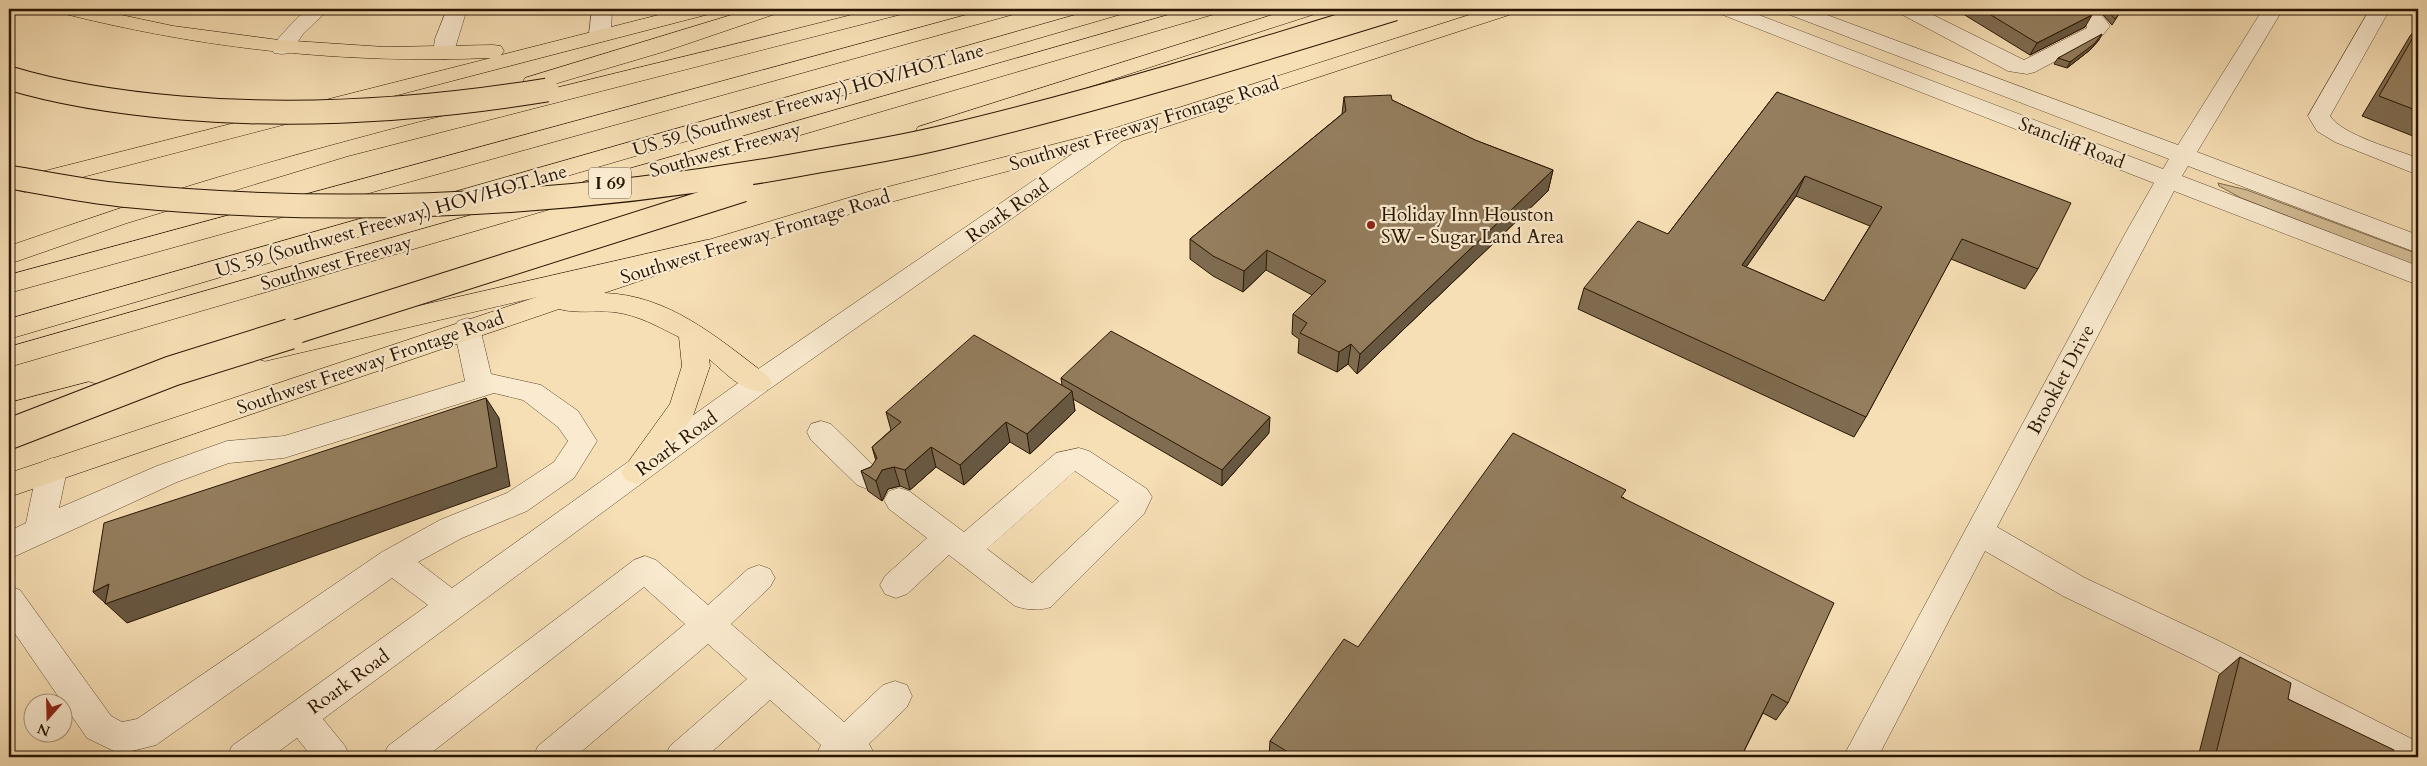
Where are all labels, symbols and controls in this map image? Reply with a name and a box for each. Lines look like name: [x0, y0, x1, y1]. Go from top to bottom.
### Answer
street label: US 59 (Southwest Freeway) HOV/HOT lane: [630, 38, 986, 160]
street label: Southwest Freeway Frontage Road: [1006, 70, 1282, 177]
street label: Stancliff Road: [2015, 111, 2128, 175]
street label: Southwest Freeway: [647, 116, 803, 182]
street label: US 59 (Southwest Freeway) HOV/HOT lane: [213, 159, 569, 281]
road number: I 69: [589, 168, 631, 198]
street label: Roark Road: [961, 173, 1054, 249]
street label: Southwest Freeway Frontage Road: [617, 183, 893, 290]
place label: Holiday Inn Houston SW - Sugar Land Area: [1381, 202, 1564, 250]
marker: Holiday Inn Houston SW - Sugar Land Area: [1365, 219, 1377, 231]
street label: Southwest Freeway: [258, 229, 414, 295]
street label: Southwest Freeway Frontage Road: [233, 305, 507, 421]
street label: Brooklet Drive: [2021, 320, 2101, 439]
street label: Roark Road: [630, 405, 723, 482]
street label: Roark Road: [302, 643, 395, 720]
north arrow: [22, 694, 72, 744]
text: N: [35, 719, 53, 741]

